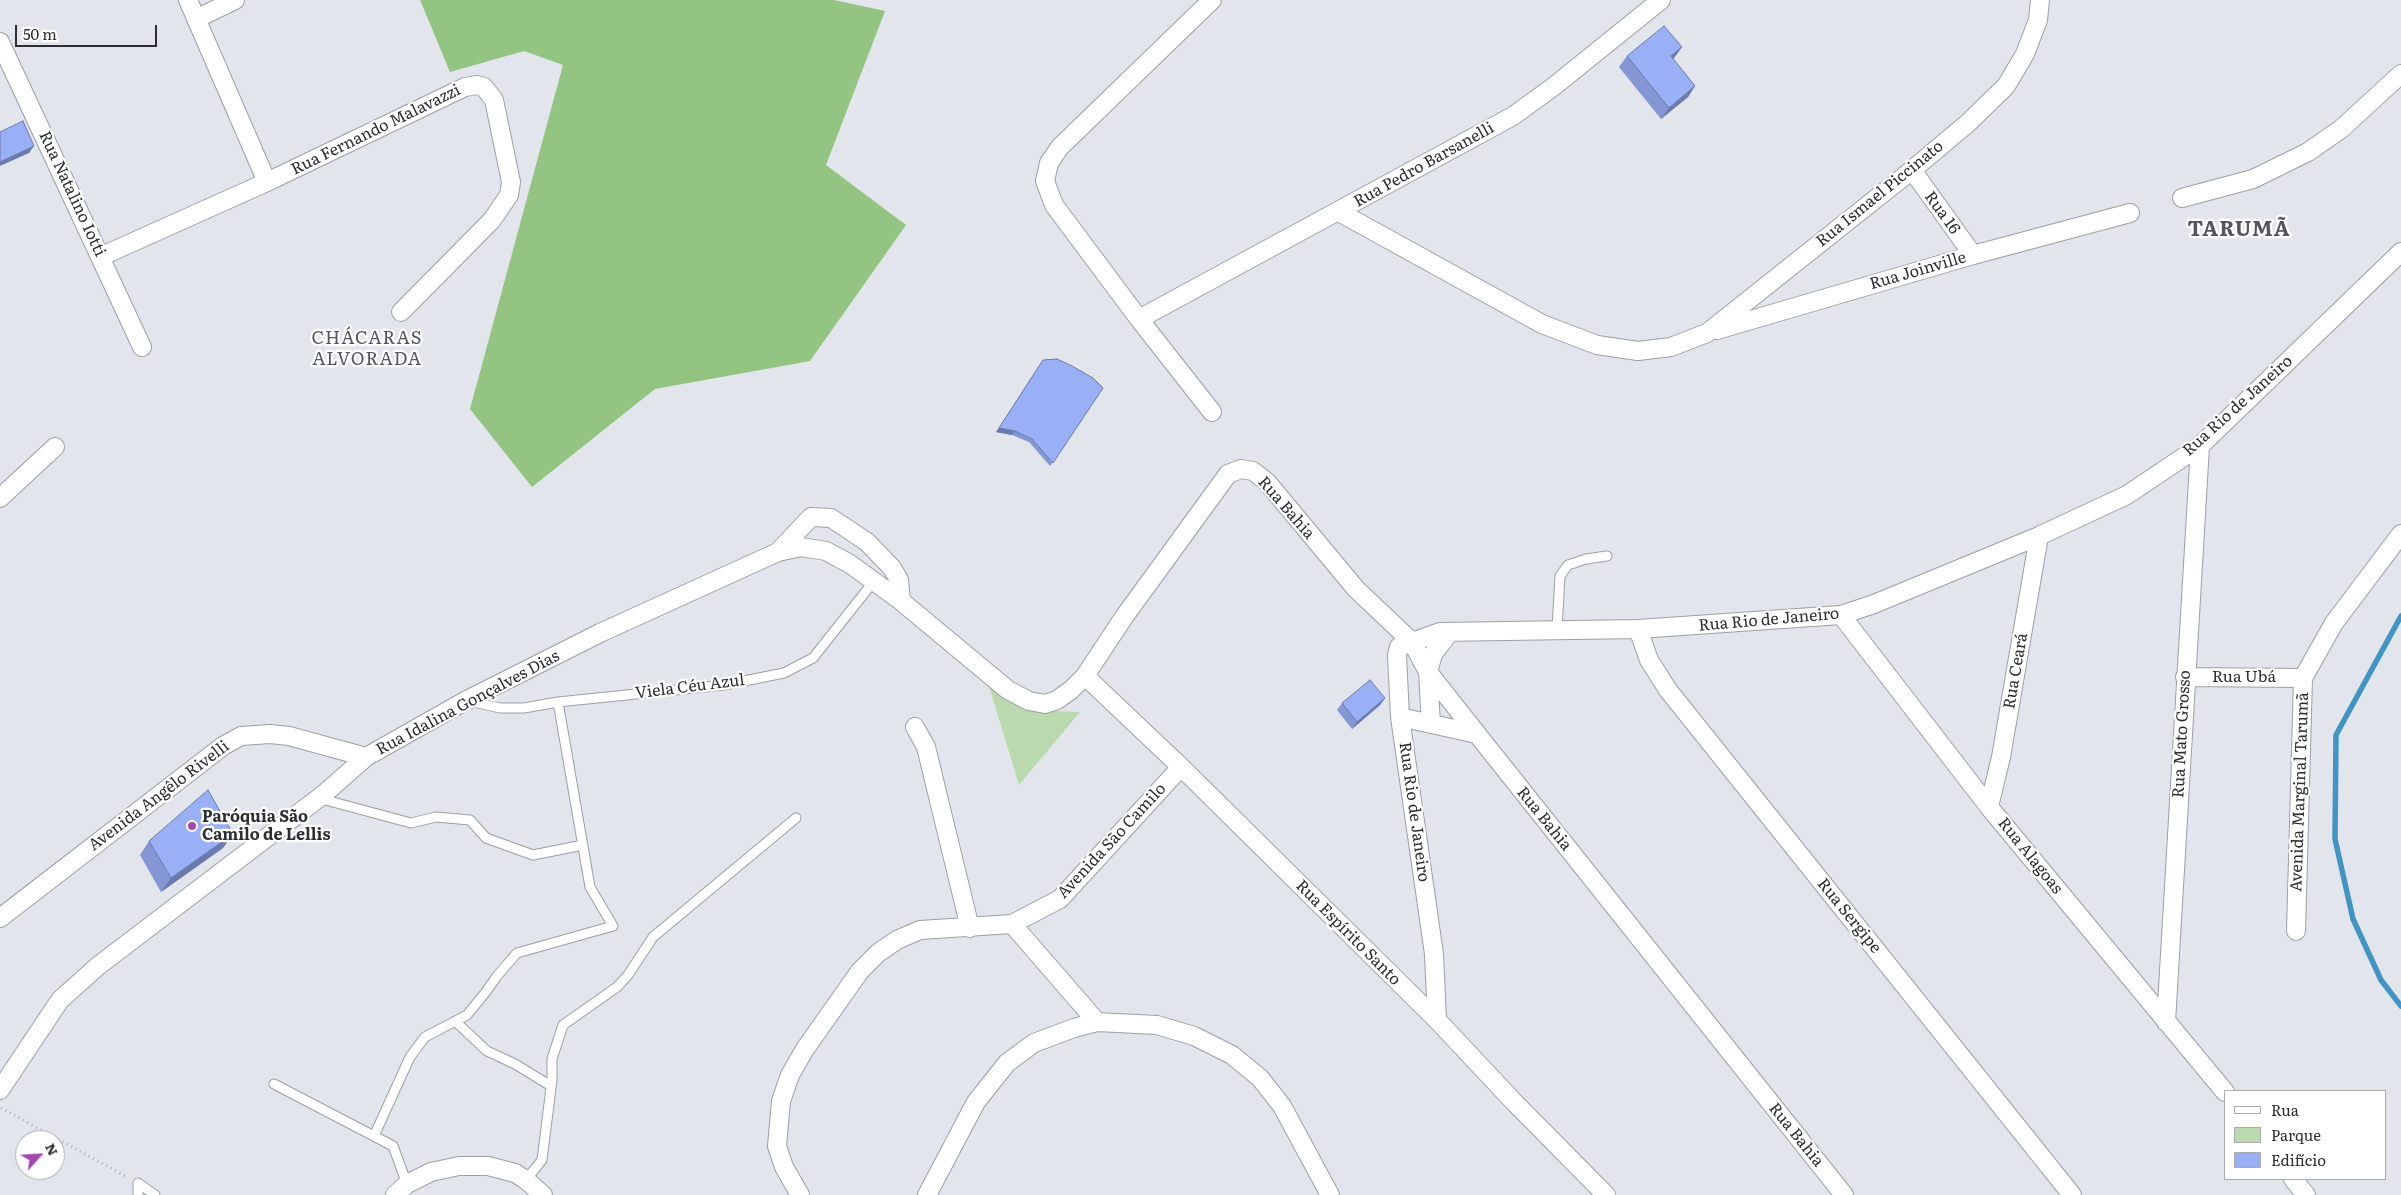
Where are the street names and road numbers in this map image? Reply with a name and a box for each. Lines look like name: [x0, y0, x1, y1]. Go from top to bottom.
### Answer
street label: Rua Fernando Malavazzi: [288, 81, 464, 179]
street label: Rua Pedro Barsanelli: [1351, 118, 1497, 212]
street label: Rua Natalino Iotti: [35, 128, 109, 260]
street label: Rua Ismael Piccinato: [1813, 137, 1947, 251]
street label: Rua 16: [1920, 188, 1964, 238]
street label: Rua Joinville: [1868, 248, 1968, 294]
street label: Rua Rio de Janeiro: [2179, 352, 2297, 460]
street label: Rua Bahia: [1254, 473, 1318, 543]
street label: Rua Rio de Janeiro: [1698, 604, 1840, 636]
street label: Rua Ceará: [2000, 631, 2032, 711]
street label: Rua Idalina Gonçalves Dias: [373, 646, 563, 760]
street label: Rua Ubá: [2212, 667, 2276, 687]
street label: Rua Mato Grosso: [2169, 670, 2195, 798]
street label: Viela Céu Azul: [634, 671, 746, 703]
street label: Avenida Marginal Tarumã: [2287, 692, 2313, 892]
street label: Avenida Angêlo Rivelli: [85, 737, 233, 855]
street label: Rua Rio de Janeiro: [1395, 741, 1433, 883]
street label: Avenida São Camilo: [1054, 779, 1170, 903]
street label: Rua Bahia: [1512, 783, 1576, 855]
street label: Rua Alagoas: [1994, 814, 2066, 898]
street label: Rua Sergipe: [1813, 875, 1885, 957]
street label: Rua Espírito Santo: [1291, 876, 1405, 990]
street label: Rua Bahia: [1764, 1099, 1828, 1171]

